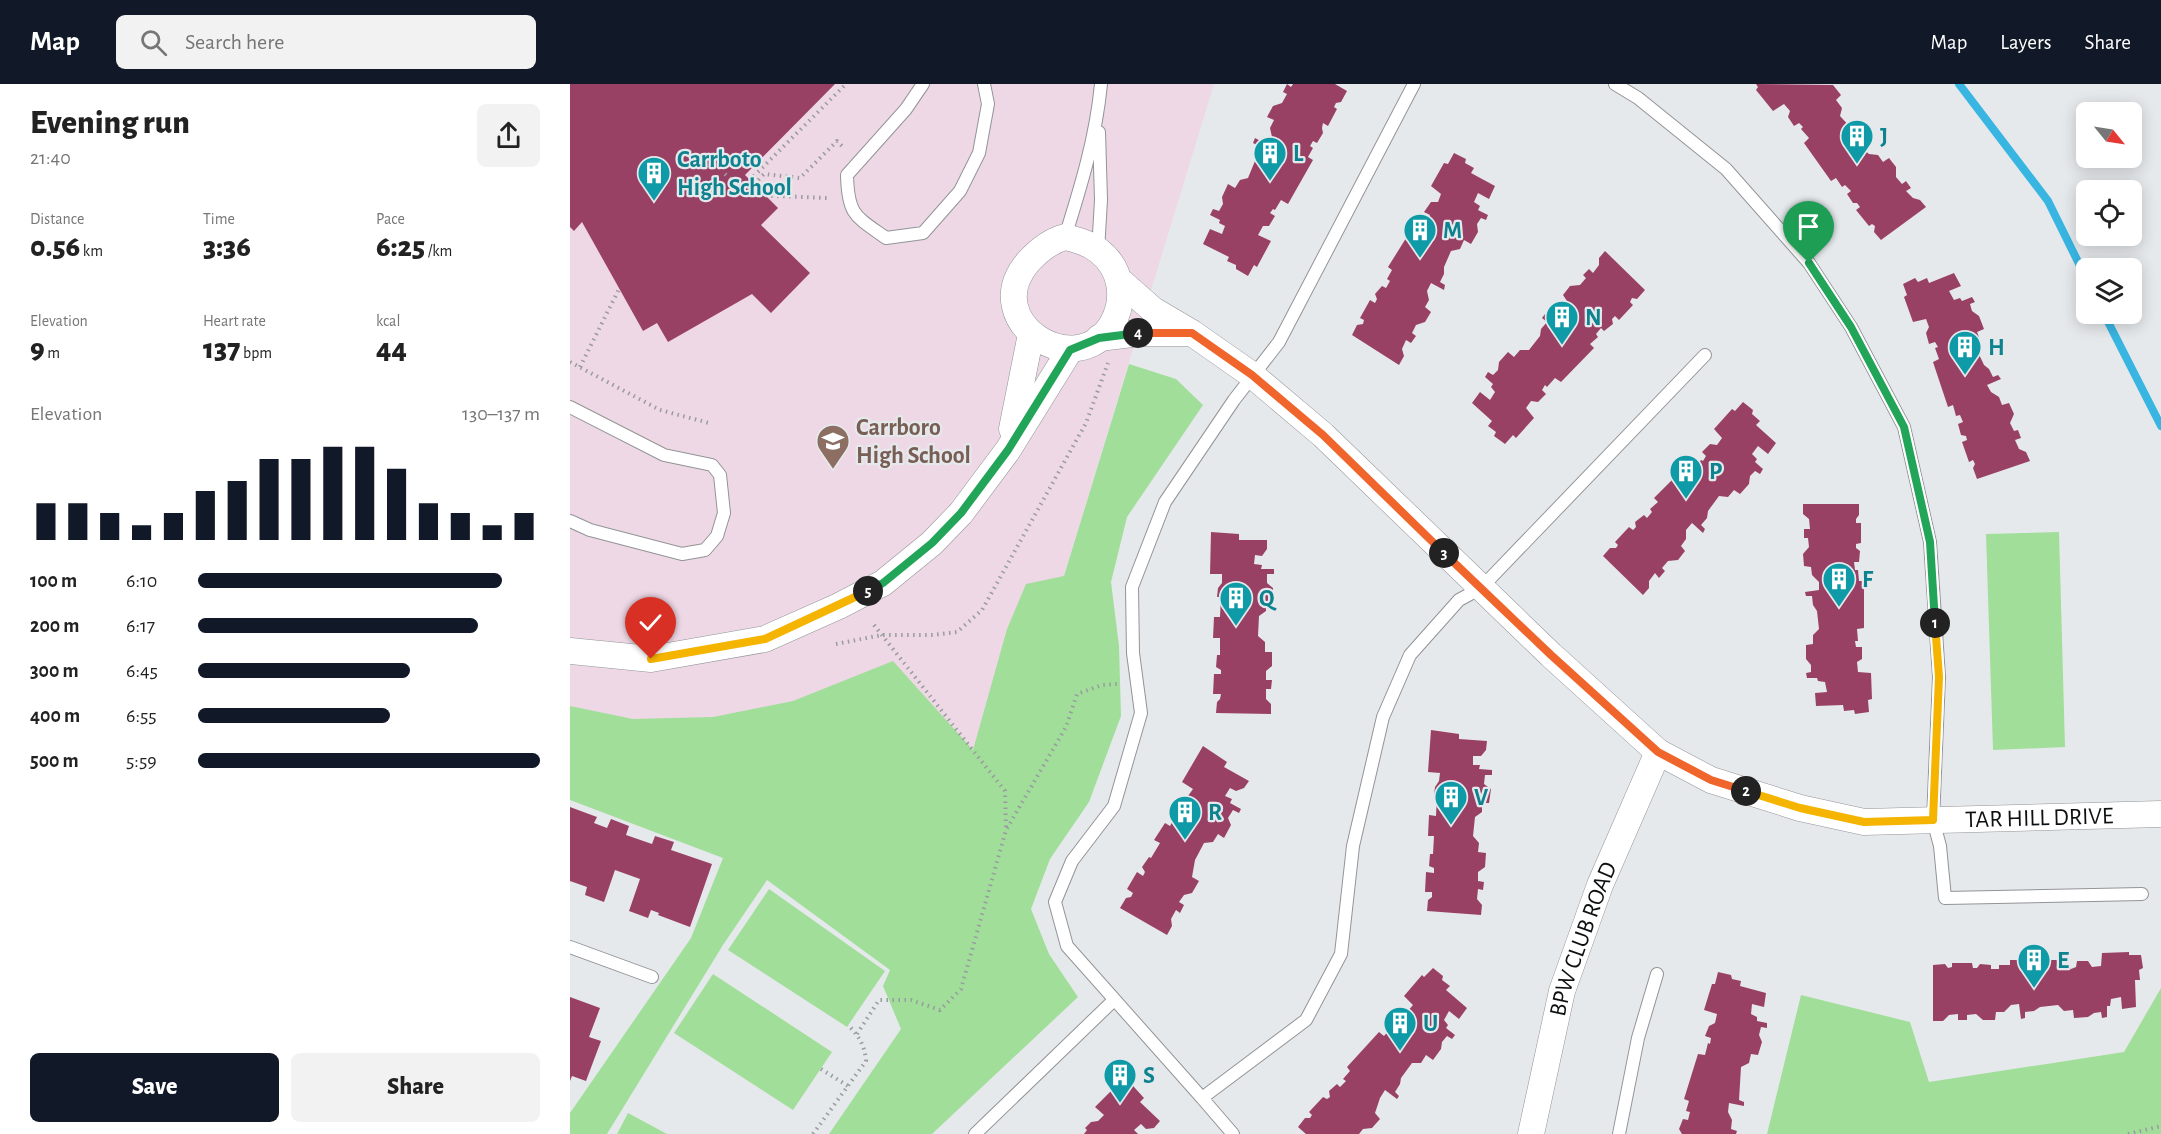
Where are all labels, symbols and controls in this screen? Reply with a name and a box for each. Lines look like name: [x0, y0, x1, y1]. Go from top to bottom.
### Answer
search box: [116, 15, 536, 69]
icon: search: [137, 26, 170, 59]
text: Map: [30, 28, 80, 56]
text: Search here: [185, 31, 284, 53]
text: Map: [1931, 32, 1967, 53]
text: Layers: [2000, 32, 2051, 53]
text: Share: [2084, 32, 2131, 53]
north arrow: [2076, 102, 2142, 168]
map controls: [2076, 102, 2142, 324]
button: share: [477, 104, 540, 167]
text: Evening run: [30, 107, 190, 140]
building icon: J: [1839, 118, 1875, 165]
place label: J: [1880, 125, 1888, 149]
building icon: L: [1252, 135, 1288, 182]
place label: L: [1293, 142, 1304, 166]
text: 21:40: [30, 148, 71, 168]
place label: Carrboto High School: [677, 148, 792, 200]
building icon: Carrboto High School: [636, 155, 672, 202]
button: locate: [2076, 180, 2142, 246]
pin: [1783, 201, 1834, 263]
icon: arrive: [1792, 210, 1825, 243]
text: Distance: [30, 211, 84, 227]
text: Time: [203, 211, 235, 227]
text: Pace: [376, 211, 405, 227]
building icon: M: [1402, 212, 1438, 259]
place label: M: [1443, 219, 1462, 243]
text: 0.56: [30, 232, 80, 262]
text: 3:36: [203, 232, 251, 262]
text: 6:25: [376, 232, 425, 262]
text: km: [80, 243, 103, 259]
text: /km: [425, 243, 452, 259]
button: layers: [2076, 258, 2142, 324]
building icon: N: [1544, 299, 1580, 346]
place label: N: [1585, 306, 1602, 330]
text: Elevation: [30, 313, 88, 329]
text: Heart rate: [203, 313, 266, 329]
text: kcal: [376, 313, 400, 329]
pin: 4: [1123, 318, 1153, 348]
text: 4: [1134, 325, 1142, 341]
building icon: H: [1947, 329, 1983, 376]
text: 9: [30, 334, 45, 364]
text: 137: [203, 334, 240, 364]
text: 44: [376, 334, 407, 364]
place label: H: [1988, 336, 2005, 360]
text: m: [45, 345, 60, 361]
text: bpm: [240, 345, 272, 361]
text: Elevation: [30, 404, 102, 424]
text: 130–137 m: [462, 404, 540, 424]
place label: Carrboro High School: [856, 416, 971, 468]
school or university icon: Carrboro High School: [815, 423, 851, 470]
building icon: P: [1668, 453, 1704, 500]
place label: P: [1709, 460, 1722, 484]
pin: 3: [1429, 538, 1459, 568]
text: 3: [1441, 545, 1447, 561]
building icon: F: [1821, 561, 1857, 608]
place label: F: [1862, 568, 1874, 592]
text: 100 m: [30, 571, 77, 591]
text: 6:10: [126, 571, 157, 591]
pin: 5: [853, 576, 883, 606]
building icon: Q: [1218, 580, 1254, 627]
text: 5: [865, 583, 871, 599]
place label: Q: [1259, 587, 1277, 611]
pin: [625, 597, 676, 659]
icon: check: [634, 606, 667, 639]
pin: 1: [1920, 608, 1950, 638]
text: 1: [1932, 615, 1938, 631]
text: 200 m: [30, 616, 79, 636]
text: 6:17: [126, 616, 155, 636]
text: 300 m: [30, 661, 79, 681]
text: 6:45: [126, 661, 158, 681]
text: 400 m: [30, 706, 80, 726]
text: 6:55: [126, 706, 157, 726]
text: 500 m: [30, 751, 79, 771]
text: 5:59: [126, 751, 157, 771]
pin: 2: [1731, 776, 1761, 806]
building icon: V: [1433, 779, 1469, 826]
text: 2: [1742, 783, 1750, 799]
place label: V: [1474, 786, 1489, 810]
building icon: R: [1167, 794, 1203, 841]
place label: R: [1208, 801, 1222, 825]
street label: TAR HILL DRIVE: [1965, 804, 2114, 832]
street label: BPW CLUB ROAD: [1546, 858, 1622, 1019]
building icon: E: [2016, 942, 2052, 989]
place label: E: [2057, 949, 2069, 973]
building icon: U: [1382, 1005, 1418, 1052]
place label: U: [1423, 1012, 1438, 1036]
button: Save: [30, 1053, 279, 1122]
button: Share: [291, 1053, 540, 1122]
building icon: S: [1102, 1057, 1138, 1104]
place label: S: [1143, 1064, 1155, 1088]

